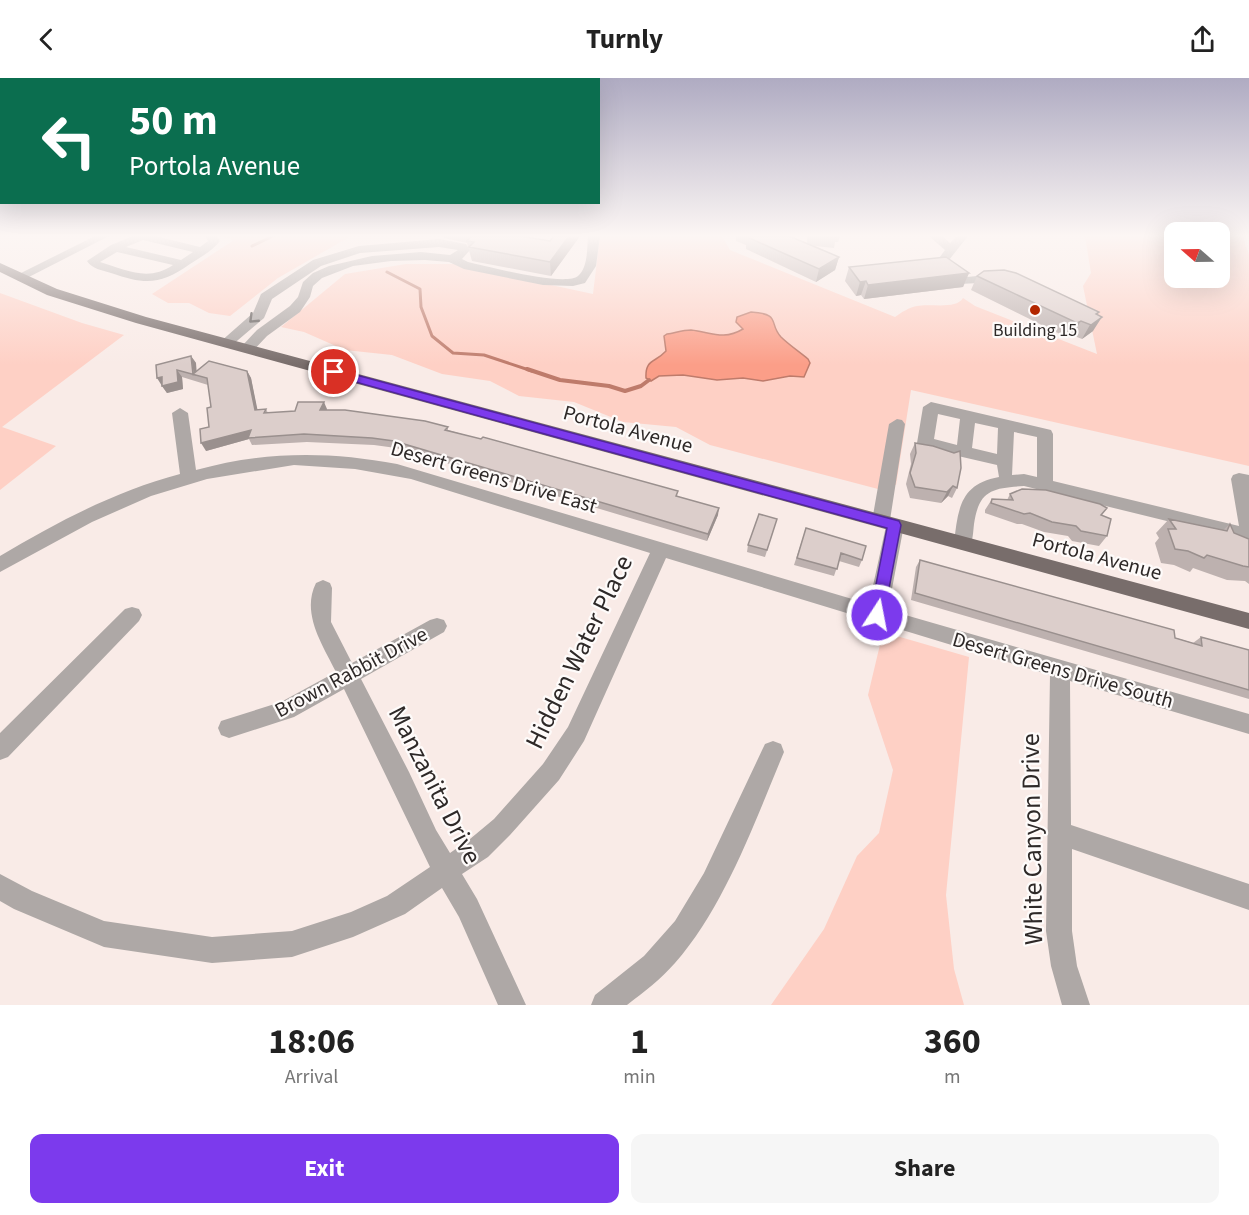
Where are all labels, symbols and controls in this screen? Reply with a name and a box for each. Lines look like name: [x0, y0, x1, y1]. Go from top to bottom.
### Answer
text: Turnly: [586, 20, 663, 59]
icon: back: [30, 23, 63, 56]
icon: share: [1186, 23, 1219, 56]
text: 50 m: [129, 91, 218, 151]
icon: left: [30, 102, 108, 180]
text: Portola Avenue: [129, 147, 300, 186]
north arrow: [1164, 222, 1230, 288]
map controls: [1164, 222, 1230, 288]
marker: Building 15: [1028, 303, 1042, 317]
one-way arrow: [249, 312, 260, 323]
place label: Building 15: [993, 318, 1077, 343]
pin: [308, 346, 359, 397]
icon: arrive: [317, 355, 350, 388]
street label: Portola Avenue: [560, 397, 696, 461]
street label: Desert Greens Drive East: [387, 433, 601, 521]
street label: Portola Avenue: [1029, 524, 1165, 588]
street label: Hidden Water Place: [516, 549, 642, 755]
position arrow: [845, 583, 909, 647]
street label: Brown Rabbit Drive: [269, 619, 433, 725]
street label: Desert Greens Drive South: [949, 624, 1177, 716]
street label: Manzanita Drive: [379, 699, 491, 871]
street label: White Canyon Drive: [1012, 733, 1052, 945]
text: 18:06: [268, 1016, 355, 1067]
text: 1: [630, 1016, 649, 1067]
text: 360: [924, 1016, 981, 1067]
text: Arrival: [285, 1063, 338, 1091]
text: min: [623, 1063, 656, 1091]
text: m: [944, 1063, 961, 1091]
button: Exit: [30, 1134, 619, 1203]
button: Share: [631, 1134, 1219, 1203]

